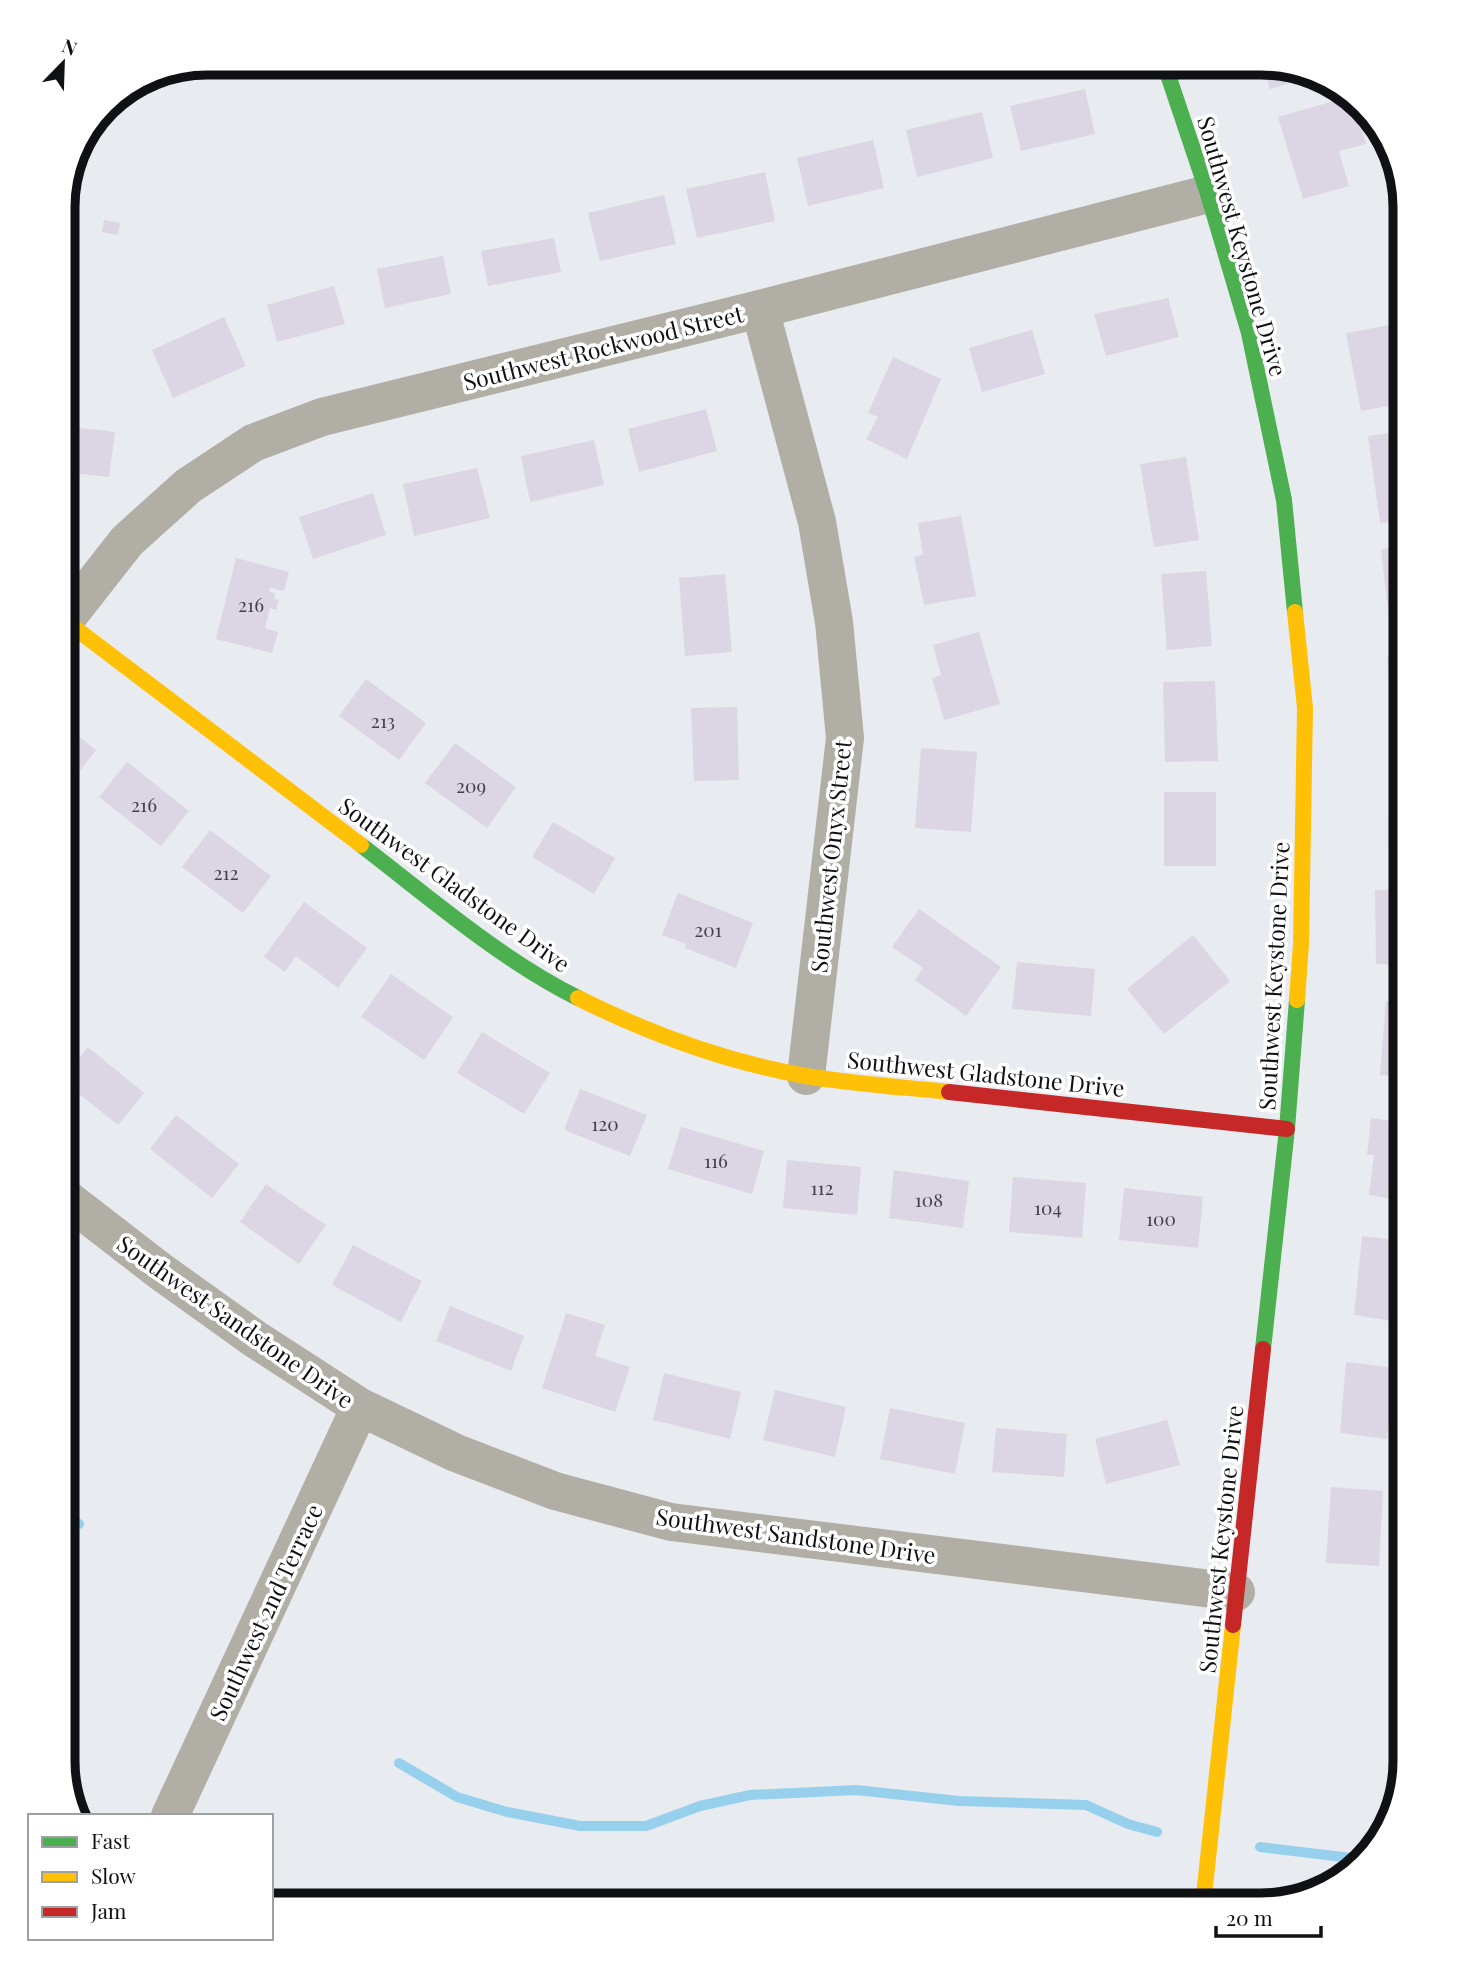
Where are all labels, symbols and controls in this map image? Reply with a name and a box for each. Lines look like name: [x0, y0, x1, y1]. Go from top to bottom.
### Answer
north arrow: [28, 28, 98, 98]
text: N: [59, 32, 82, 61]
street label: Southwest Keystone Drive: [1191, 112, 1295, 380]
street label: Southwest Rockwood Street: [460, 297, 747, 397]
house number: 216: [238, 591, 264, 617]
house number: 213: [371, 707, 395, 733]
street label: Southwest Onyx Street: [802, 737, 858, 974]
house number: 209: [456, 772, 486, 798]
street label: Southwest Gladstone Drive: [333, 790, 577, 978]
house number: 216: [131, 791, 157, 817]
street label: Southwest Keystone Drive: [1250, 841, 1296, 1111]
house number: 212: [213, 859, 239, 885]
house number: 201: [694, 916, 722, 942]
street label: Southwest Gladstone Drive: [846, 1043, 1126, 1103]
house number: 120: [591, 1110, 619, 1136]
house number: 116: [704, 1147, 728, 1173]
house number: 112: [810, 1174, 834, 1200]
house number: 108: [915, 1186, 943, 1212]
house number: 104: [1034, 1194, 1062, 1220]
house number: 100: [1146, 1205, 1176, 1231]
street label: Southwest Sandstone Drive: [112, 1227, 360, 1415]
street label: Southwest Keystone Drive: [1191, 1404, 1249, 1674]
street label: Southwest 2nd Terrace: [201, 1499, 329, 1725]
street label: Southwest Sandstone Drive: [654, 1500, 938, 1570]
legend: [28, 1814, 273, 1940]
text: Fast: [91, 1826, 130, 1854]
text: Slow: [91, 1861, 136, 1889]
scale bar: [1216, 1895, 1321, 1939]
text: Jam: [90, 1896, 127, 1924]
text: 20 m: [1226, 1903, 1273, 1931]

